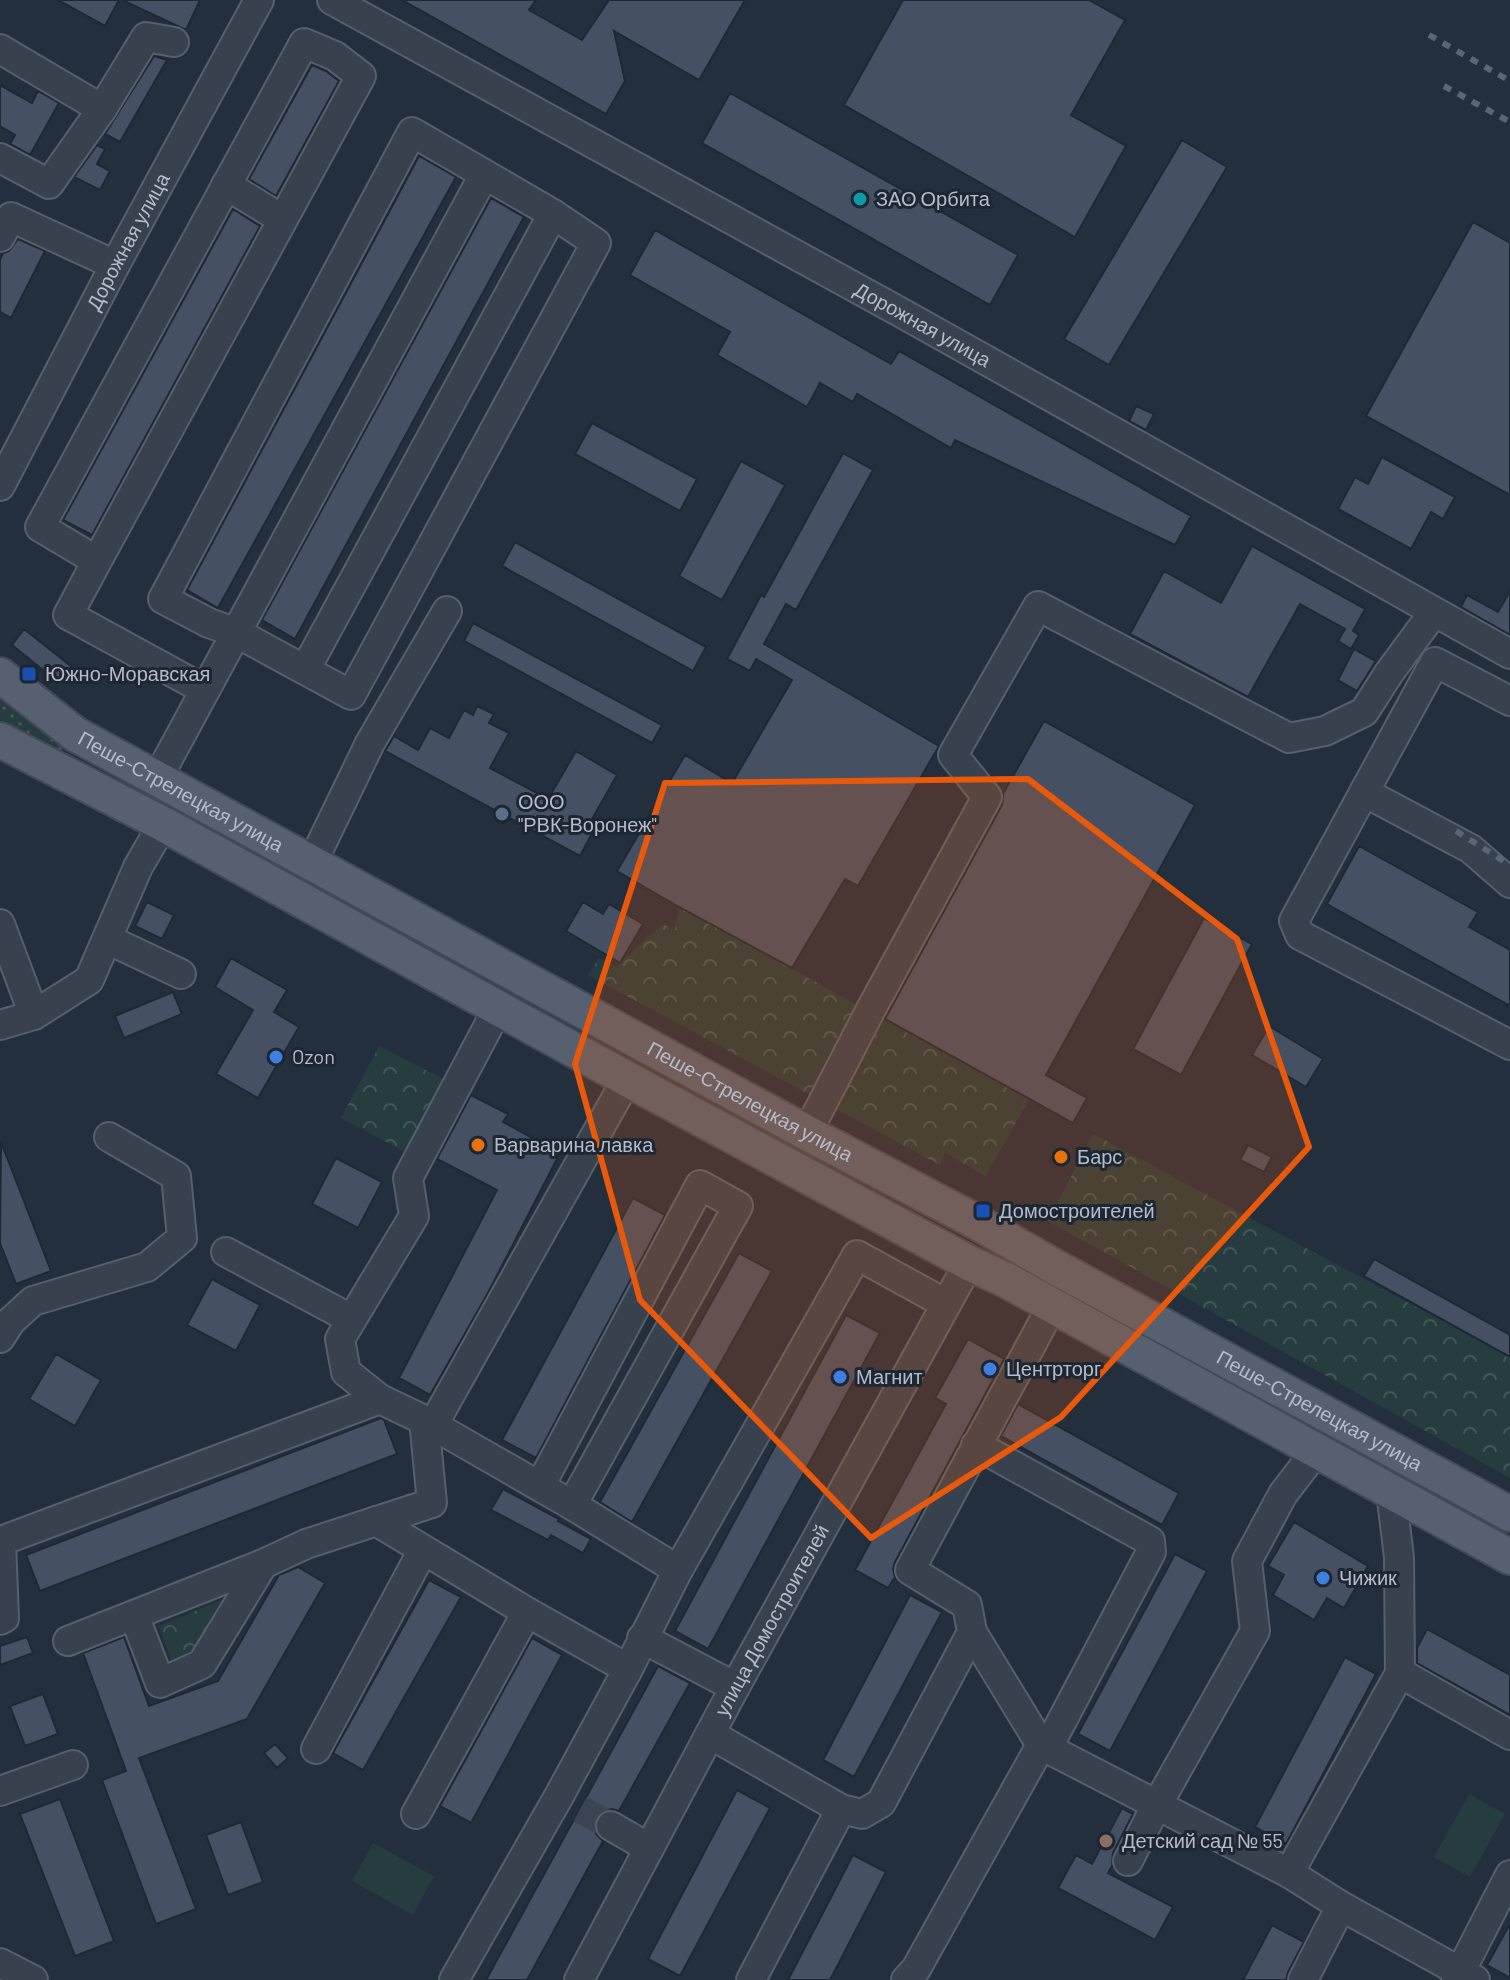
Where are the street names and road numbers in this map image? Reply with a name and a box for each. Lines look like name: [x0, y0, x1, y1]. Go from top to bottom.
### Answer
street label: Дорожная улица: [81, 167, 174, 314]
street label: Дорожная улица: [851, 276, 996, 372]
street label: Пеше-Стрелецкая улица: [75, 725, 289, 857]
street label: Пеше-Стрелецкая улица: [643, 1035, 858, 1166]
street label: Пеше-Стрелецкая улица: [1213, 1344, 1428, 1476]
street label: улица Домостроителей: [709, 1520, 833, 1720]

